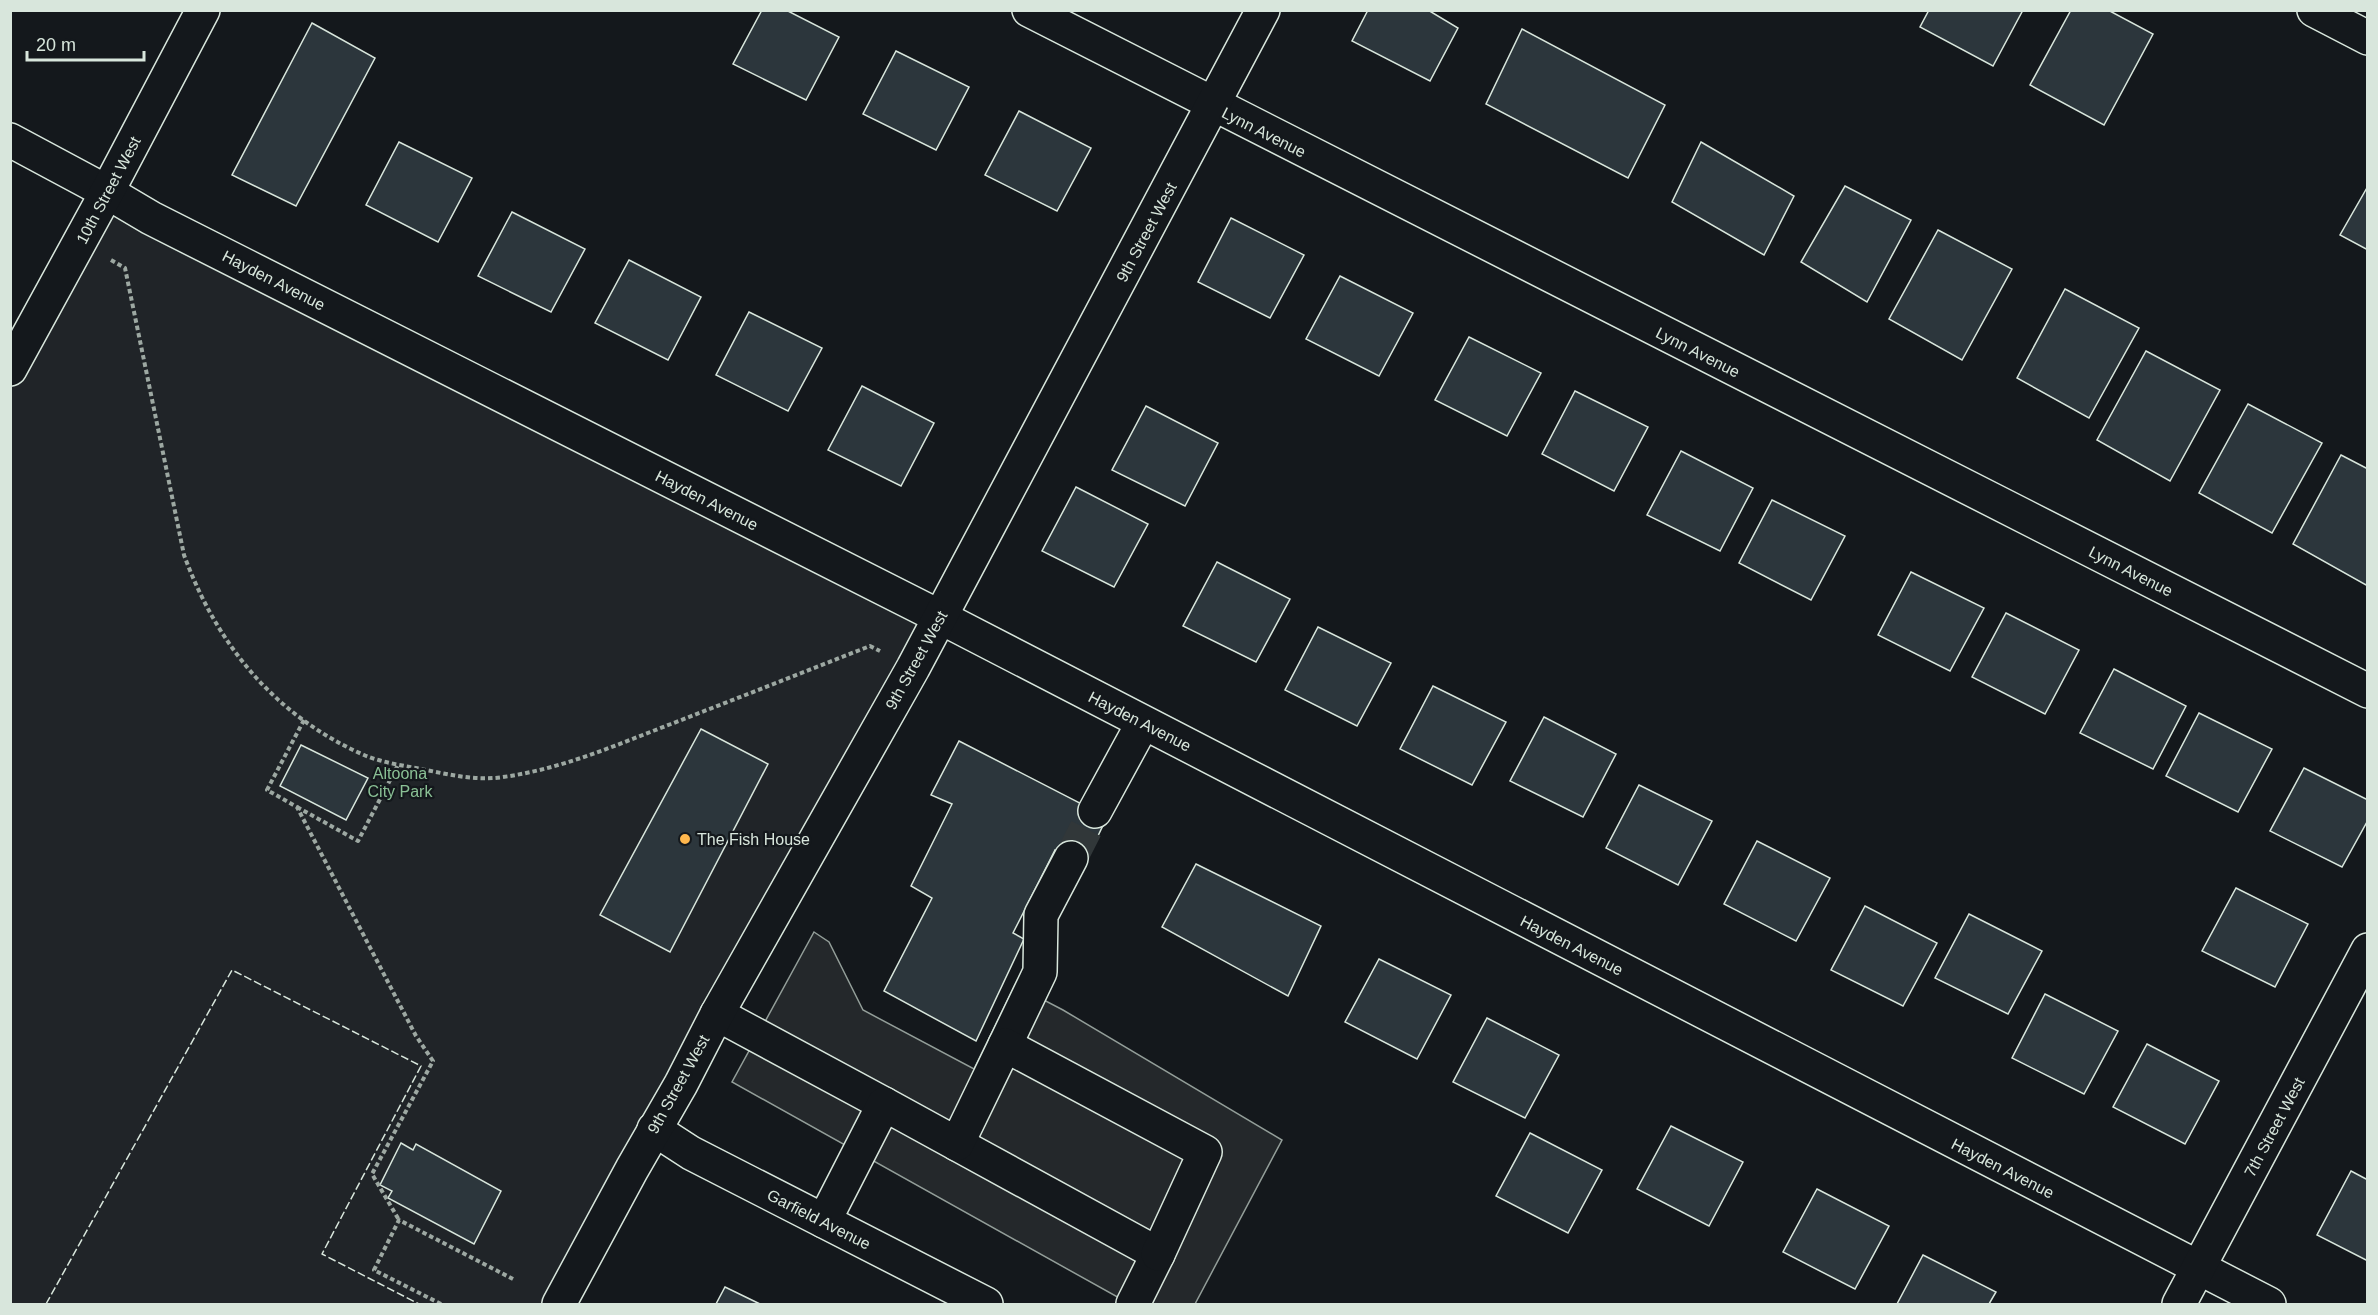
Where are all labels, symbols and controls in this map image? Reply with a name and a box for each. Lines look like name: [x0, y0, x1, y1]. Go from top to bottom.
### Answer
scale bar: [27, 24, 144, 62]
text: 20 m: [36, 35, 76, 55]
street label: Lynn Avenue: [1219, 104, 1309, 161]
street label: 10th Street West: [73, 133, 144, 247]
street label: 9th Street West: [1113, 179, 1180, 285]
street label: Hayden Avenue: [220, 247, 328, 314]
street label: Lynn Avenue: [1653, 324, 1743, 381]
street label: Hayden Avenue: [653, 467, 761, 534]
street label: Lynn Avenue: [2086, 543, 2176, 600]
street label: 9th Street West: [882, 608, 951, 712]
street label: Hayden Avenue: [1086, 688, 1194, 755]
park label: Altoona City Park: [368, 765, 433, 800]
place label: The Fish House: [697, 831, 810, 848]
marker: The Fish House: [678, 832, 692, 846]
street label: Hayden Avenue: [1518, 912, 1626, 979]
street label: 9th Street West: [644, 1032, 713, 1136]
street label: 7th Street West: [2241, 1074, 2308, 1180]
street label: Hayden Avenue: [1949, 1135, 2057, 1202]
street label: Garfield Avenue: [764, 1186, 873, 1253]

